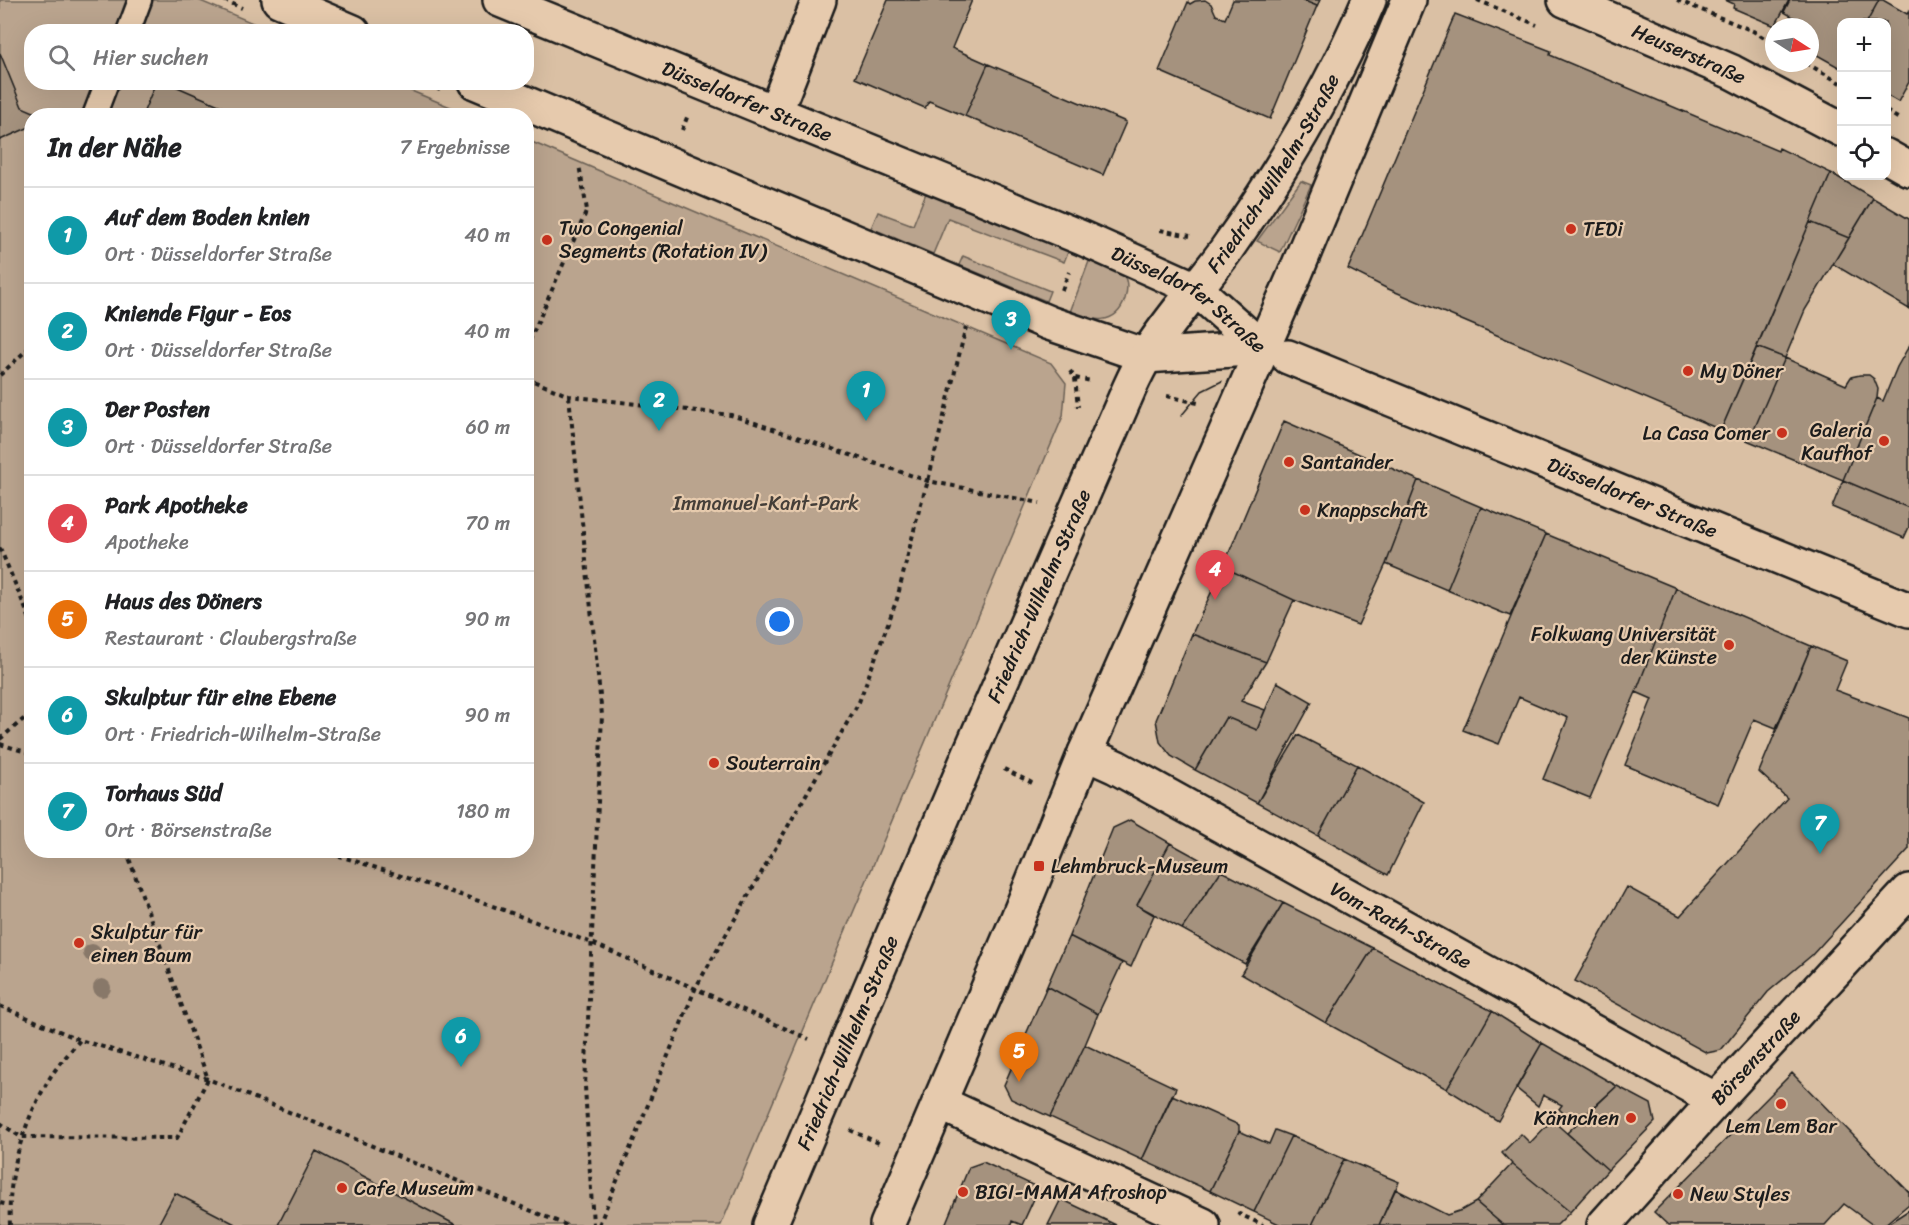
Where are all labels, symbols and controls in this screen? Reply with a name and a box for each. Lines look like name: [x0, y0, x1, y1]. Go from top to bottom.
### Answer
street label: Heuserstraße: [1626, 13, 1752, 94]
north arrow: [1765, 18, 1819, 72]
map controls: [1837, 18, 1891, 180]
button: +: [1837, 18, 1891, 72]
search box: [24, 24, 534, 90]
text: Hier suchen: [93, 38, 208, 77]
icon: search: [45, 41, 78, 74]
street label: Düsseldorfer Straße: [657, 51, 838, 152]
street label: Friedrich-Wilhelm-Straße: [1197, 67, 1349, 281]
button: −: [1837, 72, 1891, 126]
text: In der Nähe: [48, 124, 182, 170]
button: locate: [1837, 126, 1891, 180]
text: 7 Ergebnisse: [400, 130, 510, 165]
text: Auf dem Boden knien: [105, 198, 310, 237]
place label: Two Congenial Segments (Rotation IV): [559, 211, 767, 269]
place label: TEDi: [1583, 212, 1624, 247]
text: 1: [63, 218, 72, 253]
text: 40 m: [464, 218, 510, 253]
marker: TEDi: [1564, 222, 1578, 236]
marker: Two Congenial Segments (Rotation IV): [540, 233, 554, 247]
street label: Düsseldorfer Straße: [1105, 236, 1275, 362]
text: Ort · Düsseldorfer Straße: [105, 237, 332, 272]
text: Kniende Figur - Eos: [105, 294, 291, 333]
pin: 3: [992, 300, 1030, 350]
text: 2: [62, 314, 73, 349]
text: 40 m: [464, 314, 510, 349]
text: Ort · Düsseldorfer Straße: [105, 333, 332, 368]
place label: My Döner: [1700, 354, 1784, 389]
marker: My Döner: [1681, 364, 1695, 378]
pin: 1: [846, 372, 886, 421]
pin: 2: [640, 382, 678, 431]
text: Der Posten: [105, 390, 210, 429]
text: 3: [62, 410, 73, 445]
text: 60 m: [465, 410, 510, 445]
place label: Galeria Kaufhof: [1801, 413, 1874, 471]
place label: La Casa Comer: [1643, 416, 1771, 451]
marker: La Casa Comer: [1775, 426, 1789, 440]
text: Ort · Düsseldorfer Straße: [105, 429, 332, 464]
marker: Galeria Kaufhof: [1877, 434, 1891, 448]
place label: Santander: [1301, 445, 1394, 480]
street label: Düsseldorfer Straße: [1542, 447, 1723, 548]
marker: Santander: [1282, 455, 1296, 469]
street label: Friedrich-Wilhelm-Straße: [976, 483, 1101, 709]
text: Park Apotheke: [105, 486, 248, 525]
park label: Immanuel-Kant-Park: [672, 486, 859, 521]
place label: Knappschaft: [1317, 493, 1428, 528]
marker: Knappschaft: [1298, 503, 1312, 517]
text: 4: [61, 506, 74, 541]
text: 70 m: [465, 506, 510, 541]
text: Apotheke: [105, 525, 189, 560]
pin: 4: [1196, 550, 1234, 600]
text: Haus des Döners: [105, 582, 262, 621]
text: 5: [61, 602, 74, 637]
text: 90 m: [465, 602, 510, 637]
your location: [765, 607, 794, 636]
place label: Folkwang Universität der Künste: [1531, 617, 1717, 675]
text: Restaurant · Claubergstraße: [105, 621, 357, 656]
marker: Folkwang Universität der Künste: [1722, 638, 1736, 652]
text: Skulptur für eine Ebene: [105, 678, 336, 717]
text: 6: [62, 698, 73, 733]
text: 90 m: [465, 698, 510, 733]
text: Ort · Friedrich-Wilhelm-Straße: [105, 717, 381, 752]
place label: Souterrain: [726, 746, 821, 781]
marker: Souterrain: [707, 756, 721, 770]
text: Torhaus Süd: [105, 774, 222, 813]
text: 7: [62, 794, 73, 829]
text: 180 m: [456, 794, 510, 829]
pin: 7: [1800, 804, 1840, 854]
text: Ort · Börsenstraße: [105, 813, 272, 848]
place label: Lehmbruck-Museum: [1051, 849, 1228, 884]
marker: Lehmbruck-Museum: [1032, 859, 1046, 873]
street label: Vom-Rath-Straße: [1324, 872, 1478, 979]
place label: Skulptur für einen Baum: [91, 915, 203, 973]
street label: Friedrich-Wilhelm-Straße: [786, 930, 908, 1156]
marker: Skulptur für einen Baum: [72, 936, 86, 950]
street label: Börsenstraße: [1702, 1001, 1810, 1114]
pin: 6: [442, 1018, 480, 1067]
pin: 5: [1000, 1032, 1038, 1082]
marker: Lem Lem Bar: [1774, 1097, 1788, 1111]
place label: Kännchen: [1534, 1101, 1619, 1136]
place label: Lem Lem Bar: [1725, 1109, 1837, 1144]
marker: Kännchen: [1624, 1111, 1638, 1125]
place label: Cafe Museum: [354, 1171, 474, 1206]
place label: BIGI-MAMA Afroshop: [975, 1175, 1167, 1210]
place label: New Styles: [1690, 1177, 1791, 1212]
marker: Cafe Museum: [335, 1181, 349, 1195]
marker: BIGI-MAMA Afroshop: [956, 1185, 970, 1199]
marker: New Styles: [1671, 1187, 1685, 1201]

